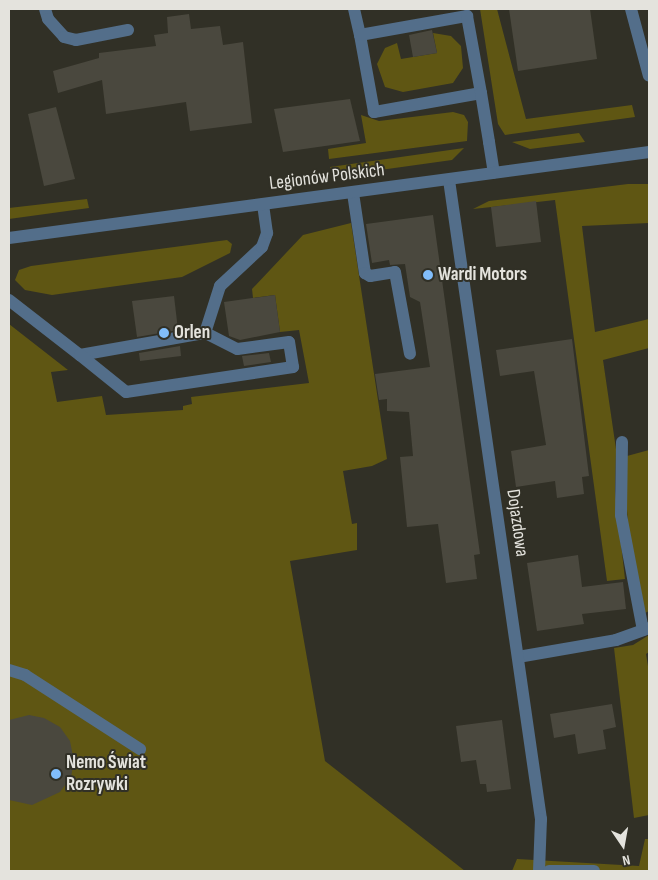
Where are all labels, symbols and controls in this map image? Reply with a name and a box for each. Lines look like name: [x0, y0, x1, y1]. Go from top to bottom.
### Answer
street label: Legionów Polskich: [268, 159, 386, 195]
place label: Wardi Motors: [438, 264, 527, 286]
marker: Wardi Motors: [422, 269, 434, 281]
place label: Orlen: [174, 322, 210, 344]
marker: Orlen: [158, 327, 170, 339]
street label: Dojazdowa: [501, 488, 533, 558]
place label: Nemo Świat Rozrywki: [66, 752, 146, 796]
marker: Nemo Świat Rozrywki: [50, 768, 62, 780]
north arrow: [598, 820, 648, 870]
text: N: [621, 851, 632, 869]

